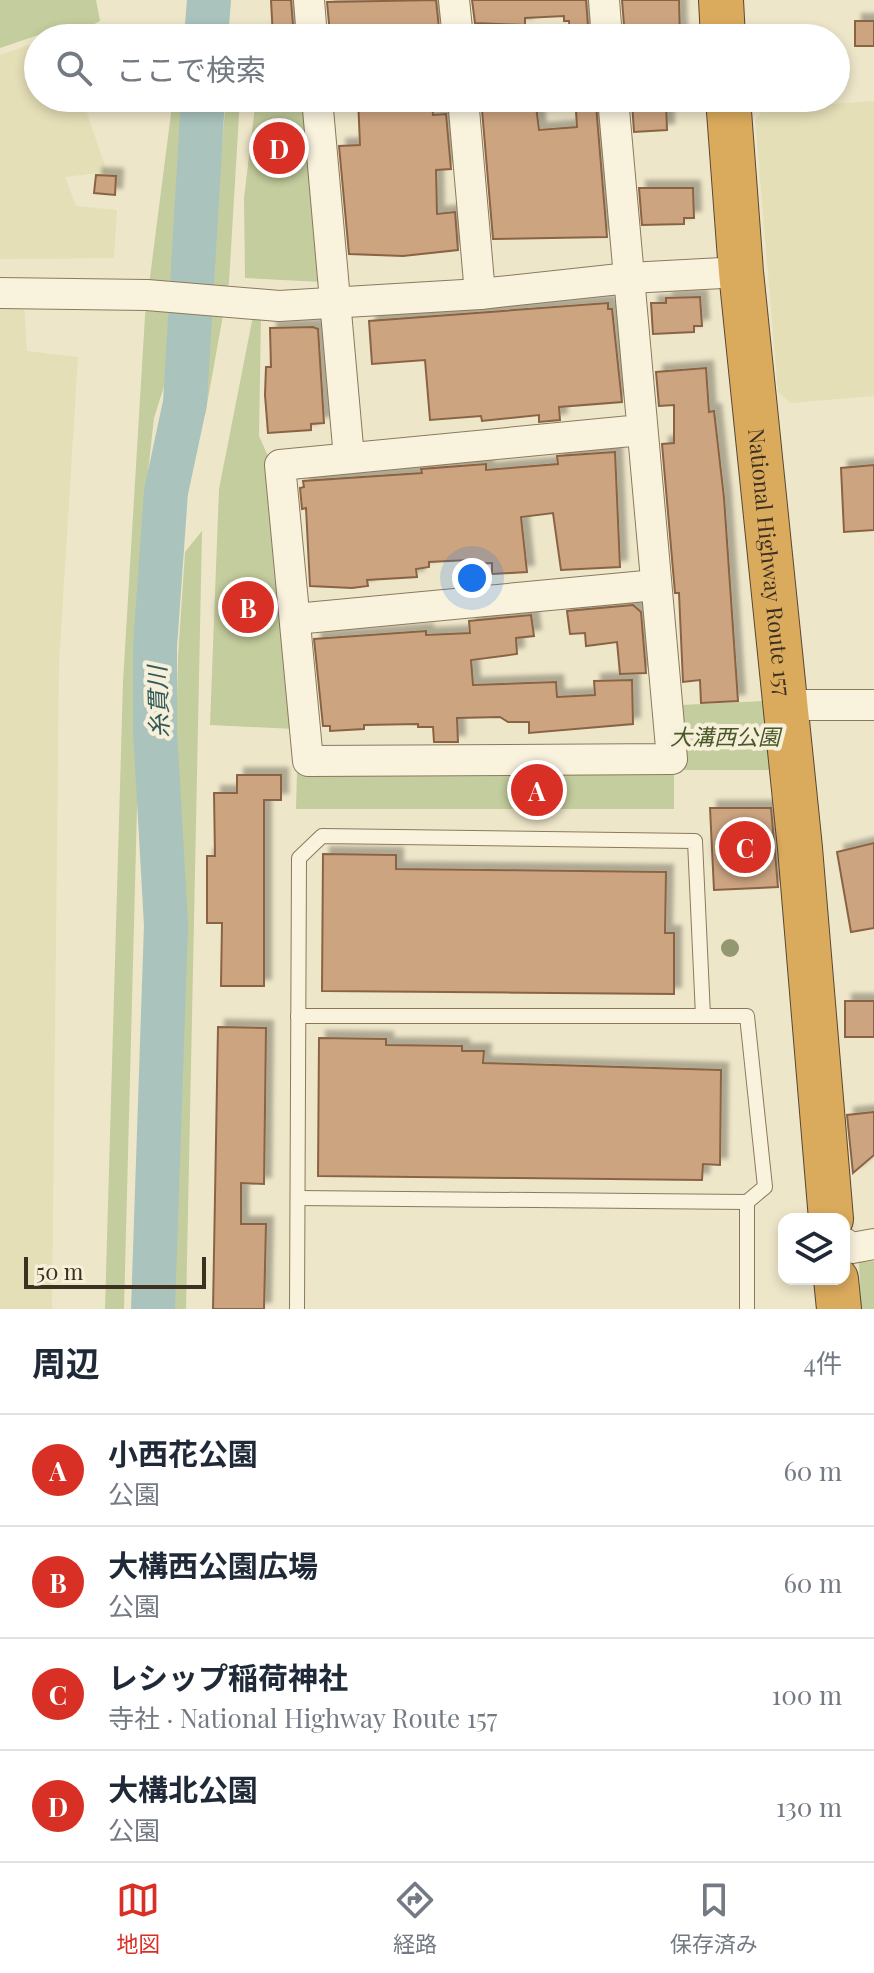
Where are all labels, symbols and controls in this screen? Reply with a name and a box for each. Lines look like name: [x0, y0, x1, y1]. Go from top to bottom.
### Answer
search box: [24, 24, 850, 112]
icon: search: [52, 46, 96, 90]
text: ここで検索: [116, 49, 266, 89]
pin: D: [253, 118, 305, 178]
street label: National Highway Route 157: [742, 427, 799, 697]
your location: [452, 558, 492, 598]
pin: B: [222, 577, 274, 637]
water label: 糸貫川: [140, 662, 174, 739]
park label: 大溝西公園: [670, 721, 783, 751]
pin: A: [511, 760, 563, 820]
pin: C: [719, 817, 771, 877]
map controls: [778, 1213, 850, 1285]
button: layers: [778, 1213, 850, 1285]
scale bar: [24, 1253, 206, 1289]
text: 50 m: [36, 1256, 83, 1286]
text: 周辺: [32, 1339, 100, 1385]
text: 4件: [803, 1345, 842, 1380]
text: 小西花公園: [108, 1433, 258, 1473]
text: A: [49, 1453, 67, 1488]
text: 60 m: [783, 1453, 842, 1488]
text: 公園: [108, 1476, 160, 1511]
text: 大構西公園広場: [108, 1545, 318, 1585]
text: B: [49, 1565, 67, 1600]
text: 60 m: [783, 1565, 842, 1600]
text: 公園: [108, 1588, 160, 1623]
text: レシップ稲荷神社: [108, 1657, 348, 1697]
text: C: [49, 1677, 67, 1712]
text: 100 m: [772, 1677, 842, 1712]
text: 寺社 · National Highway Route 157: [108, 1700, 497, 1735]
text: 大構北公園: [108, 1769, 258, 1809]
text: D: [48, 1789, 68, 1824]
text: 130 m: [776, 1789, 842, 1824]
text: 公園: [108, 1812, 160, 1847]
tab: 地図: [116, 1878, 160, 1958]
tab: 経路: [393, 1878, 437, 1958]
tab: 保存済み: [670, 1878, 758, 1958]

